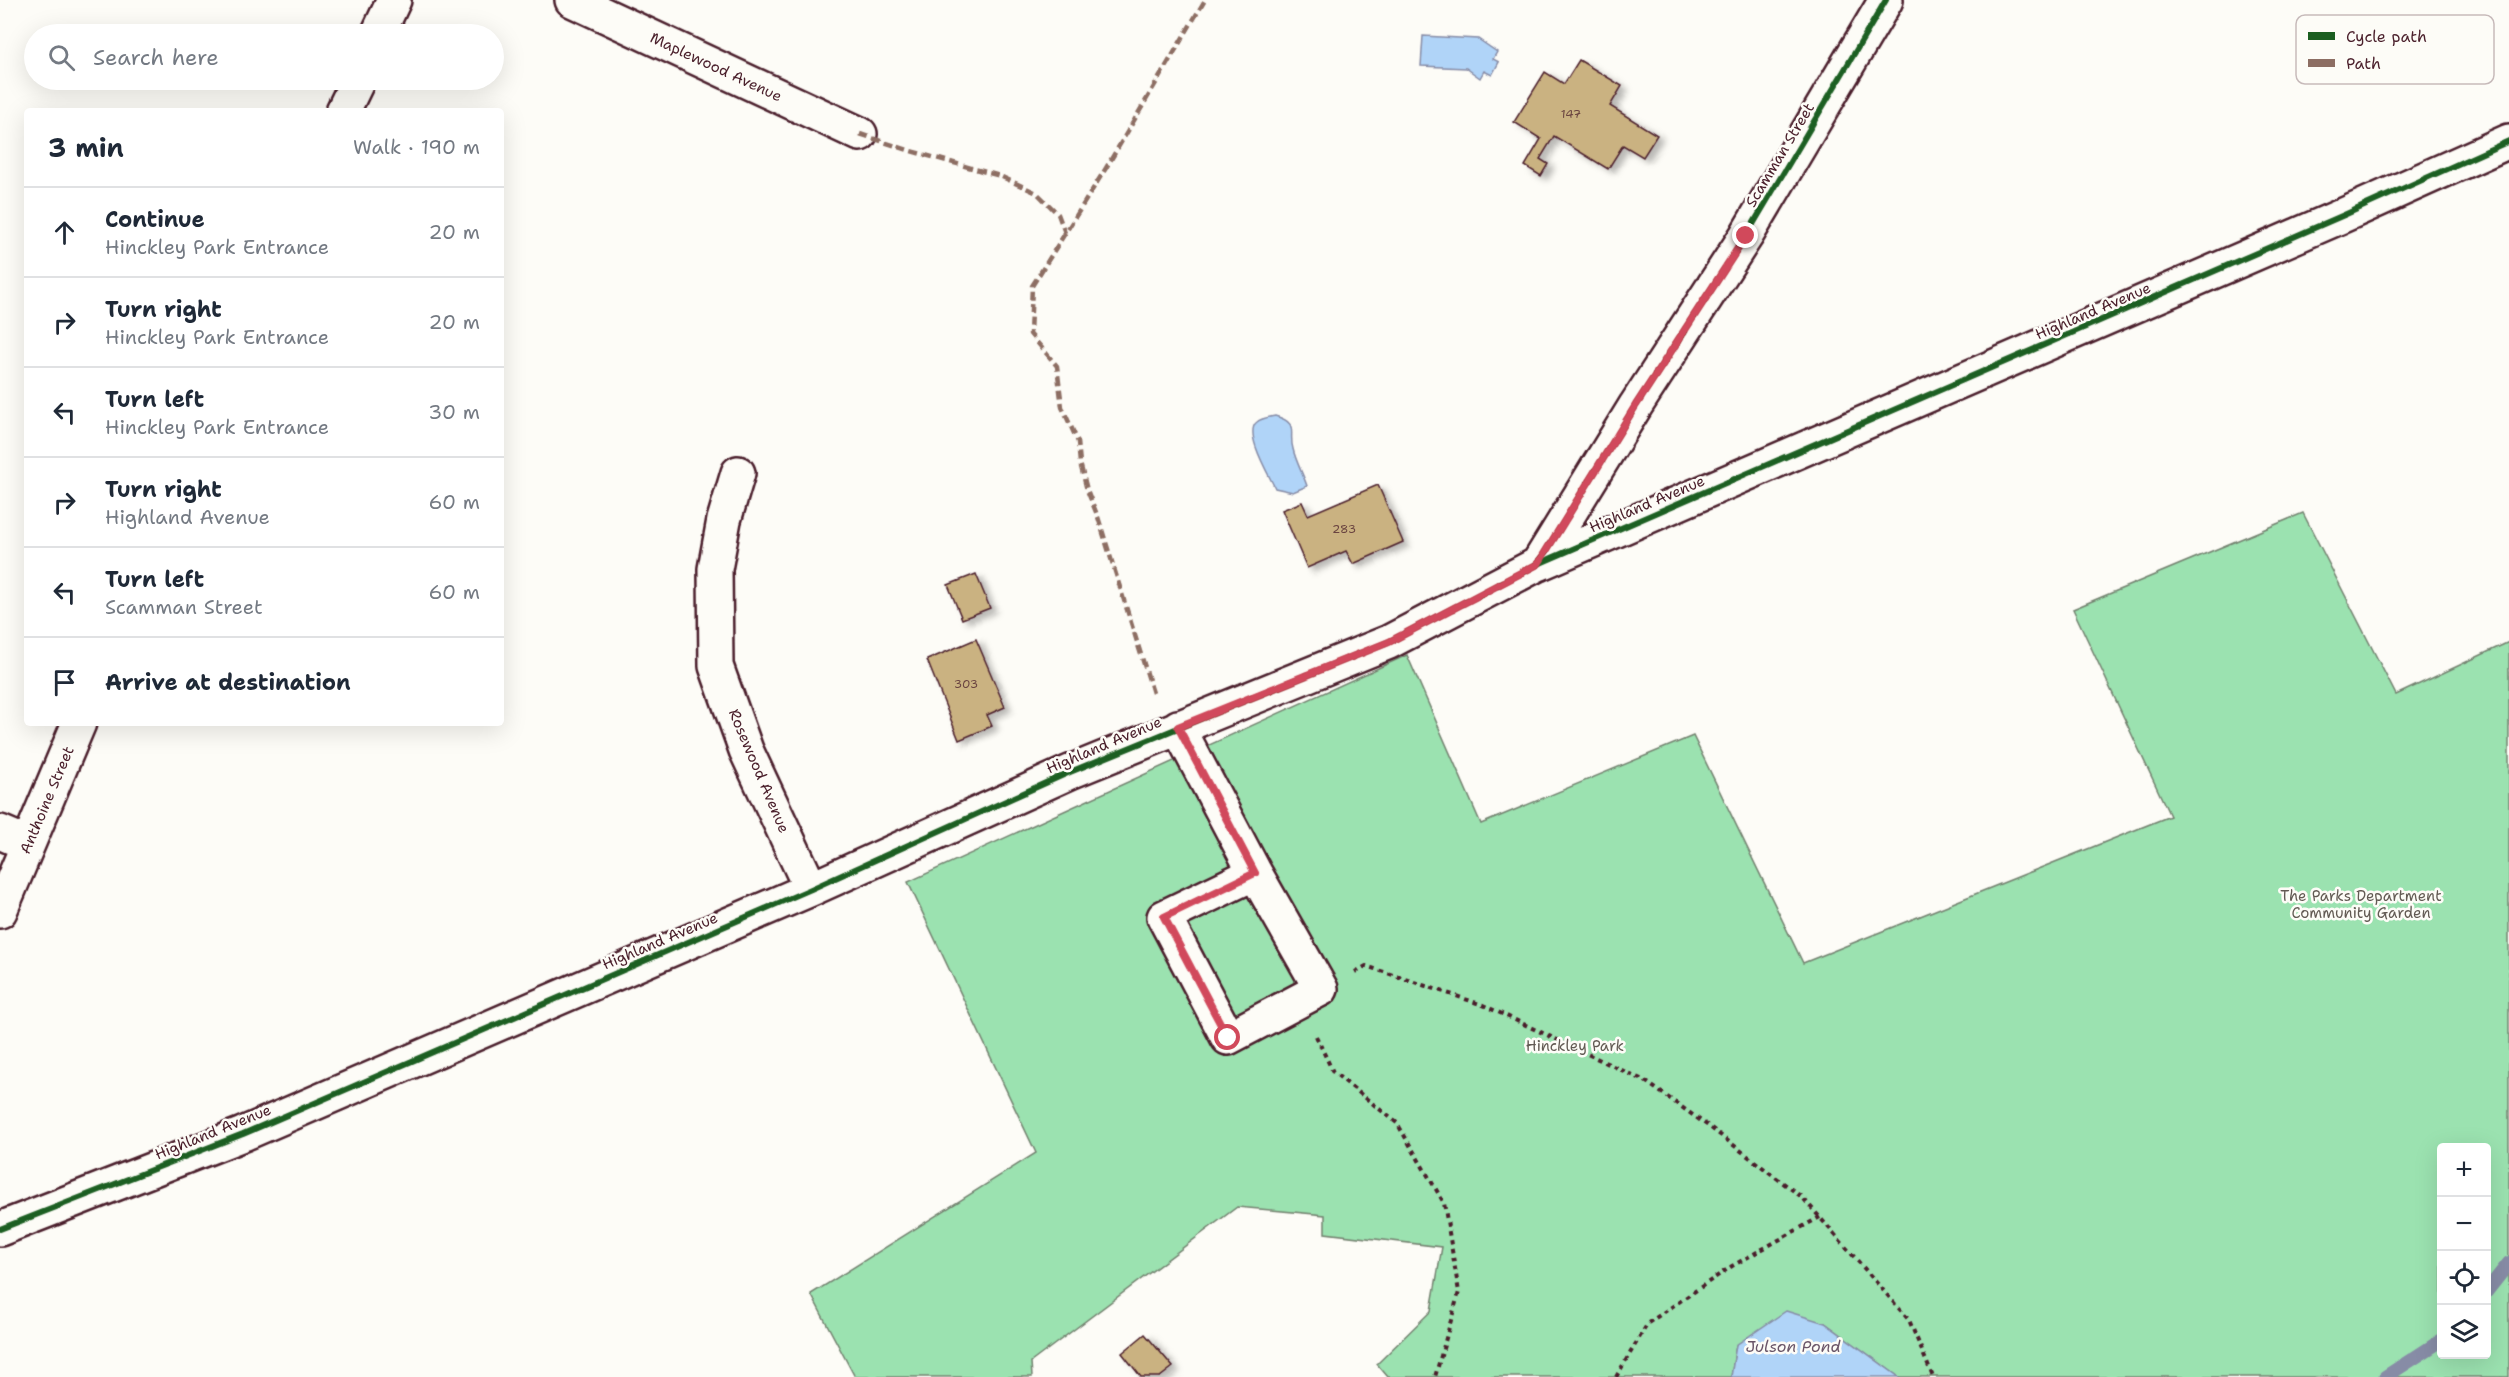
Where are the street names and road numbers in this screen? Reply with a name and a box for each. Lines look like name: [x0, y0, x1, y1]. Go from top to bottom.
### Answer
street label: Maplewood Avenue: [647, 28, 785, 106]
street label: Scamman Street: [1741, 99, 1819, 211]
street label: Highland Avenue: [2032, 278, 2154, 344]
street label: Highland Avenue: [1586, 471, 1708, 537]
street label: Rosewood Avenue: [724, 706, 794, 836]
street label: Highland Avenue: [1043, 712, 1165, 778]
street label: Anthoine Street: [15, 743, 79, 857]
street label: Highland Avenue: [599, 908, 721, 974]
street label: Highland Avenue: [152, 1100, 274, 1164]

